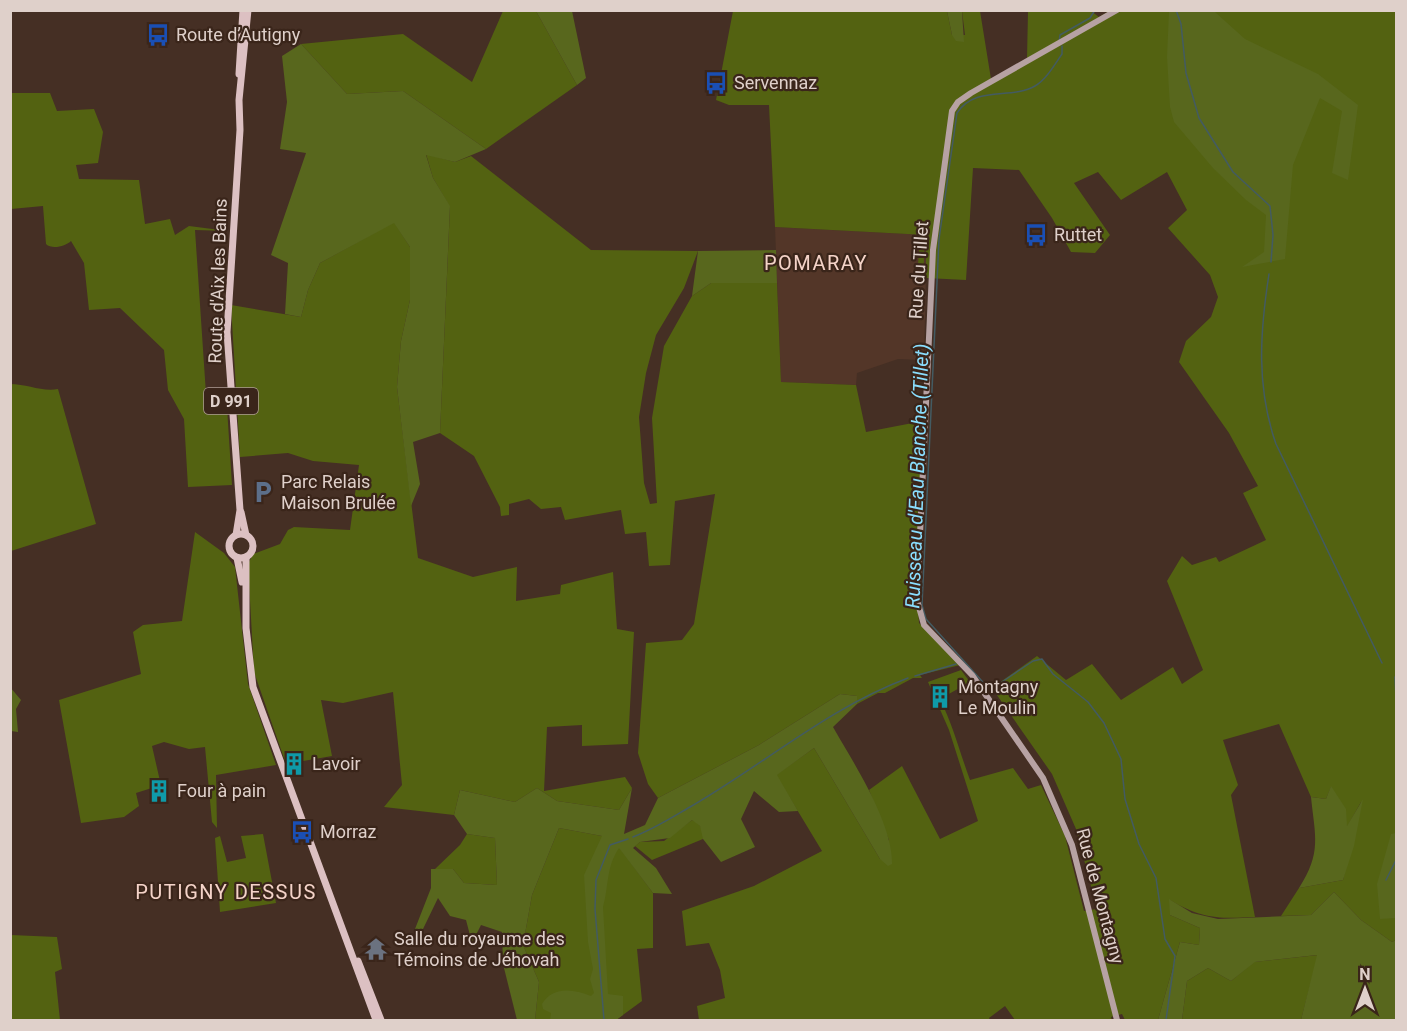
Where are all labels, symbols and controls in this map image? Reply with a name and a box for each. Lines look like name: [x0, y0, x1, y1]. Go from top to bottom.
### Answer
bus stop icon: Route d’Autigny: [145, 22, 171, 48]
place label: Route d’Autigny: [176, 24, 301, 45]
bus stop icon: Servennaz: [703, 70, 729, 96]
place label: Servennaz: [734, 72, 817, 93]
street label: Route d'Aix les Bains: [204, 198, 231, 364]
street label: Rue du Tillet: [905, 220, 932, 320]
bus stop icon: Ruttet: [1023, 222, 1049, 248]
place label: Ruttet: [1054, 224, 1102, 245]
district label: POMARAY: [764, 251, 868, 275]
water label: Ruisseau d'Eau Blanche (Tillet): [900, 343, 934, 609]
road number: D 991: [204, 388, 258, 414]
place label: Parc Relais Maison Brulée: [281, 471, 396, 513]
parking icon: Parc Relais Maison Brulée: [250, 479, 276, 505]
place label: Montagny Le Moulin: [958, 676, 1039, 718]
building icon: Montagny Le Moulin: [927, 684, 953, 710]
building icon: Lavoir: [281, 751, 307, 777]
place label: Lavoir: [312, 753, 361, 774]
building icon: Four à pain: [146, 778, 172, 804]
place label: Four à pain: [177, 780, 266, 801]
bus stop icon: Morraz: [289, 819, 315, 845]
place label: Morraz: [320, 821, 377, 842]
street label: Rue de Montagny: [1072, 826, 1129, 966]
district label: PUTIGNY DESSUS: [135, 880, 317, 904]
place label: Salle du royaume des Témoins de Jéhovah: [394, 928, 565, 970]
temple icon: Salle du royaume des Témoins de Jéhovah: [363, 936, 389, 962]
north arrow: [1335, 959, 1395, 1019]
text: N: [1359, 965, 1371, 984]

